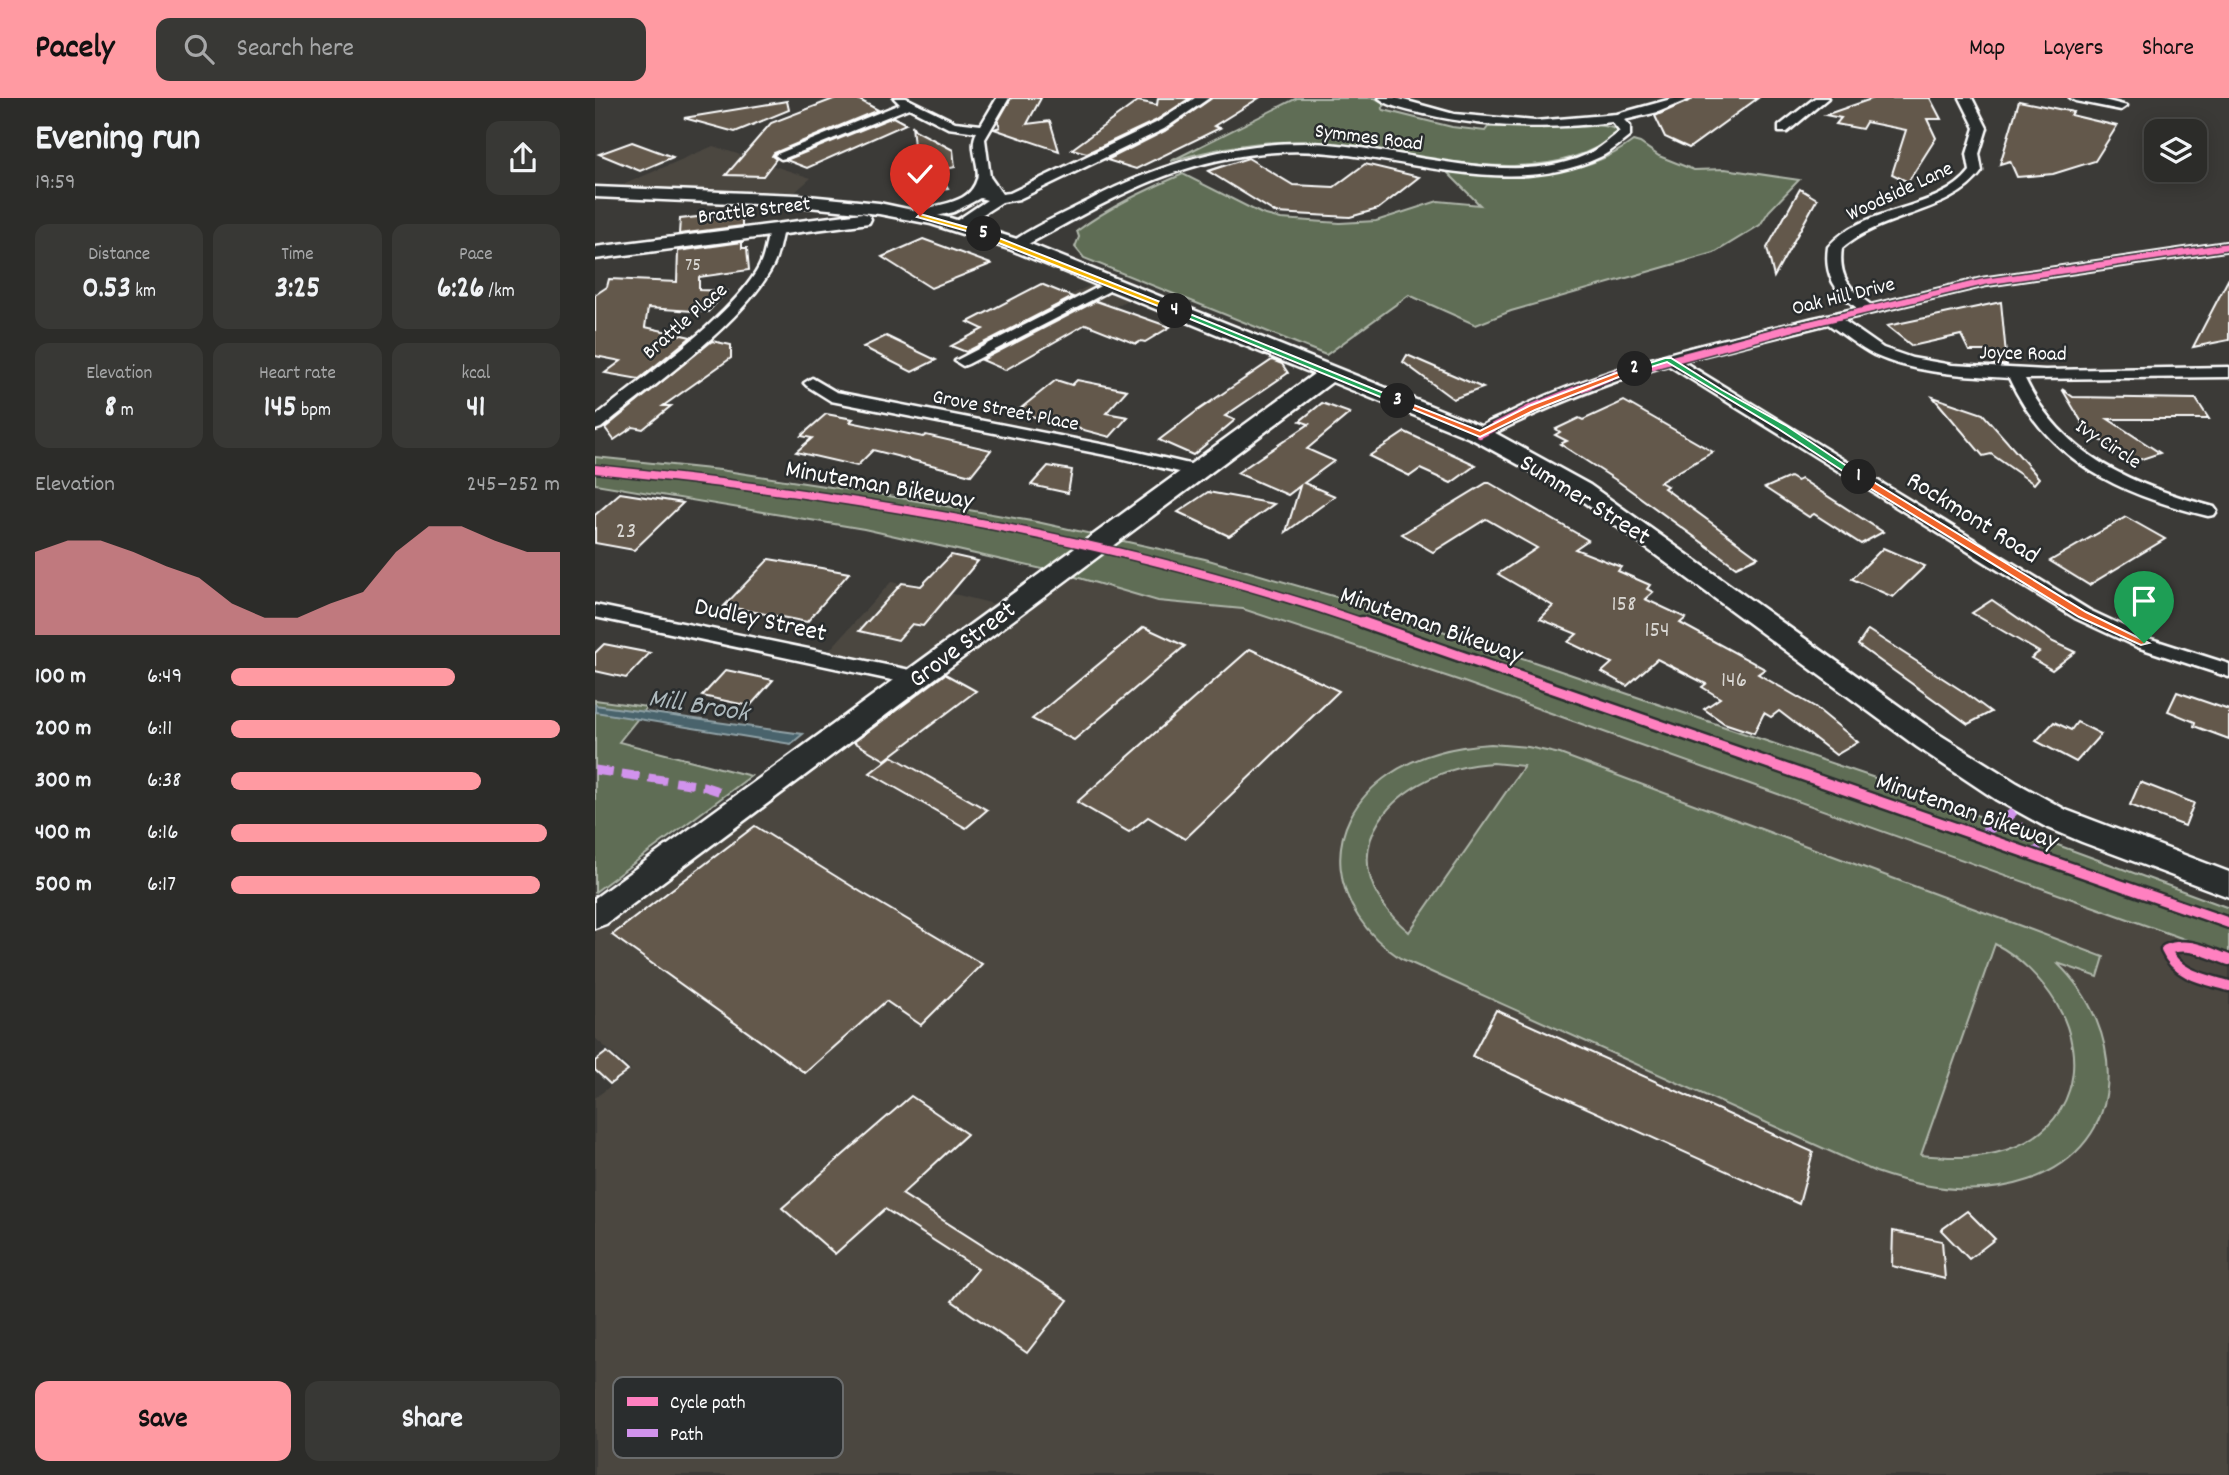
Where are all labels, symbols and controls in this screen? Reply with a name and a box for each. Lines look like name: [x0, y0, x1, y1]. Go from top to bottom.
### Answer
search box: [156, 18, 646, 81]
text: Pacely: [35, 26, 114, 73]
icon: search: [180, 30, 218, 68]
text: Search here: [236, 31, 354, 68]
text: Map: [1969, 32, 2005, 66]
text: Layers: [2043, 32, 2104, 66]
text: Share: [2142, 32, 2194, 66]
text: Evening run: [35, 113, 200, 168]
street label: Symmes Road: [1313, 117, 1424, 160]
map controls: [2144, 119, 2207, 182]
button: layers: [2144, 119, 2207, 182]
button: share: [486, 121, 560, 195]
pin: [890, 144, 950, 216]
icon: check: [901, 155, 939, 193]
street label: Woodside Lane: [1842, 155, 1959, 231]
text: 19:59: [35, 167, 76, 200]
street label: Brattle Street: [696, 190, 813, 234]
pin: 5: [967, 216, 1001, 252]
text: 5: [979, 220, 988, 247]
text: Distance: [88, 242, 150, 269]
text: Time: [281, 242, 314, 269]
text: Pace: [459, 242, 493, 269]
house number: 75: [685, 253, 701, 280]
text: 0.53: [82, 269, 131, 312]
text: 3:25: [275, 269, 320, 312]
text: 6:26: [437, 269, 484, 312]
street label: Oak Hill Drive: [1789, 271, 1898, 325]
street label: Brattle Place: [637, 277, 735, 368]
text: km: [131, 279, 156, 306]
text: /km: [484, 279, 515, 306]
pin: 4: [1157, 294, 1193, 328]
text: 4: [1171, 297, 1178, 324]
street label: Joyce Road: [1979, 339, 2067, 371]
pin: 2: [1618, 352, 1653, 386]
text: 2: [1630, 355, 1639, 382]
text: Elevation: [86, 361, 152, 388]
text: Heart rate: [259, 361, 336, 388]
text: kcal: [461, 361, 490, 388]
street label: Grove Street Place: [930, 383, 1081, 441]
pin: 3: [1381, 384, 1415, 418]
text: 3: [1393, 387, 1402, 414]
text: 8: [104, 388, 116, 431]
text: 145: [264, 388, 297, 431]
text: 41: [466, 388, 485, 431]
text: m: [116, 398, 134, 425]
text: bpm: [297, 398, 331, 425]
street label: Ivy Circle: [2068, 413, 2146, 478]
street label: Summer Street: [1511, 446, 1657, 556]
street label: Minuteman Bikeway: [782, 452, 977, 521]
pin: 1: [1841, 460, 1877, 494]
text: 1: [1856, 463, 1861, 490]
street label: Rockmont Road: [1898, 463, 2046, 575]
text: Elevation: [35, 469, 115, 502]
text: 245–252 m: [467, 469, 560, 502]
house number: 23: [616, 516, 636, 549]
pin: [2114, 571, 2174, 643]
street label: Minuteman Bikeway: [1335, 578, 1528, 675]
icon: arrive: [2125, 582, 2163, 620]
street label: Dudley Street: [691, 589, 830, 654]
house number: 158: [1612, 589, 1636, 622]
street label: Grove Street: [902, 593, 1025, 698]
house number: 154: [1644, 615, 1670, 648]
text: 100 m: [35, 661, 86, 694]
text: 6:49: [147, 661, 182, 694]
house number: 146: [1721, 665, 1747, 698]
water label: Mill Brook: [645, 680, 754, 736]
text: 200 m: [35, 713, 91, 746]
text: 6:11: [147, 713, 172, 746]
street label: Minuteman Bikeway: [1871, 764, 2064, 861]
text: 300 m: [35, 765, 91, 798]
text: 6:38: [147, 765, 182, 798]
text: 400 m: [35, 817, 91, 850]
text: 6:16: [147, 817, 178, 850]
text: 500 m: [35, 869, 92, 902]
text: 6:17: [147, 869, 176, 902]
legend: [613, 1377, 843, 1458]
button: Save: [35, 1381, 291, 1461]
button: Share: [305, 1381, 560, 1461]
text: Cycle path: [670, 1391, 745, 1418]
text: Path: [670, 1423, 703, 1450]

